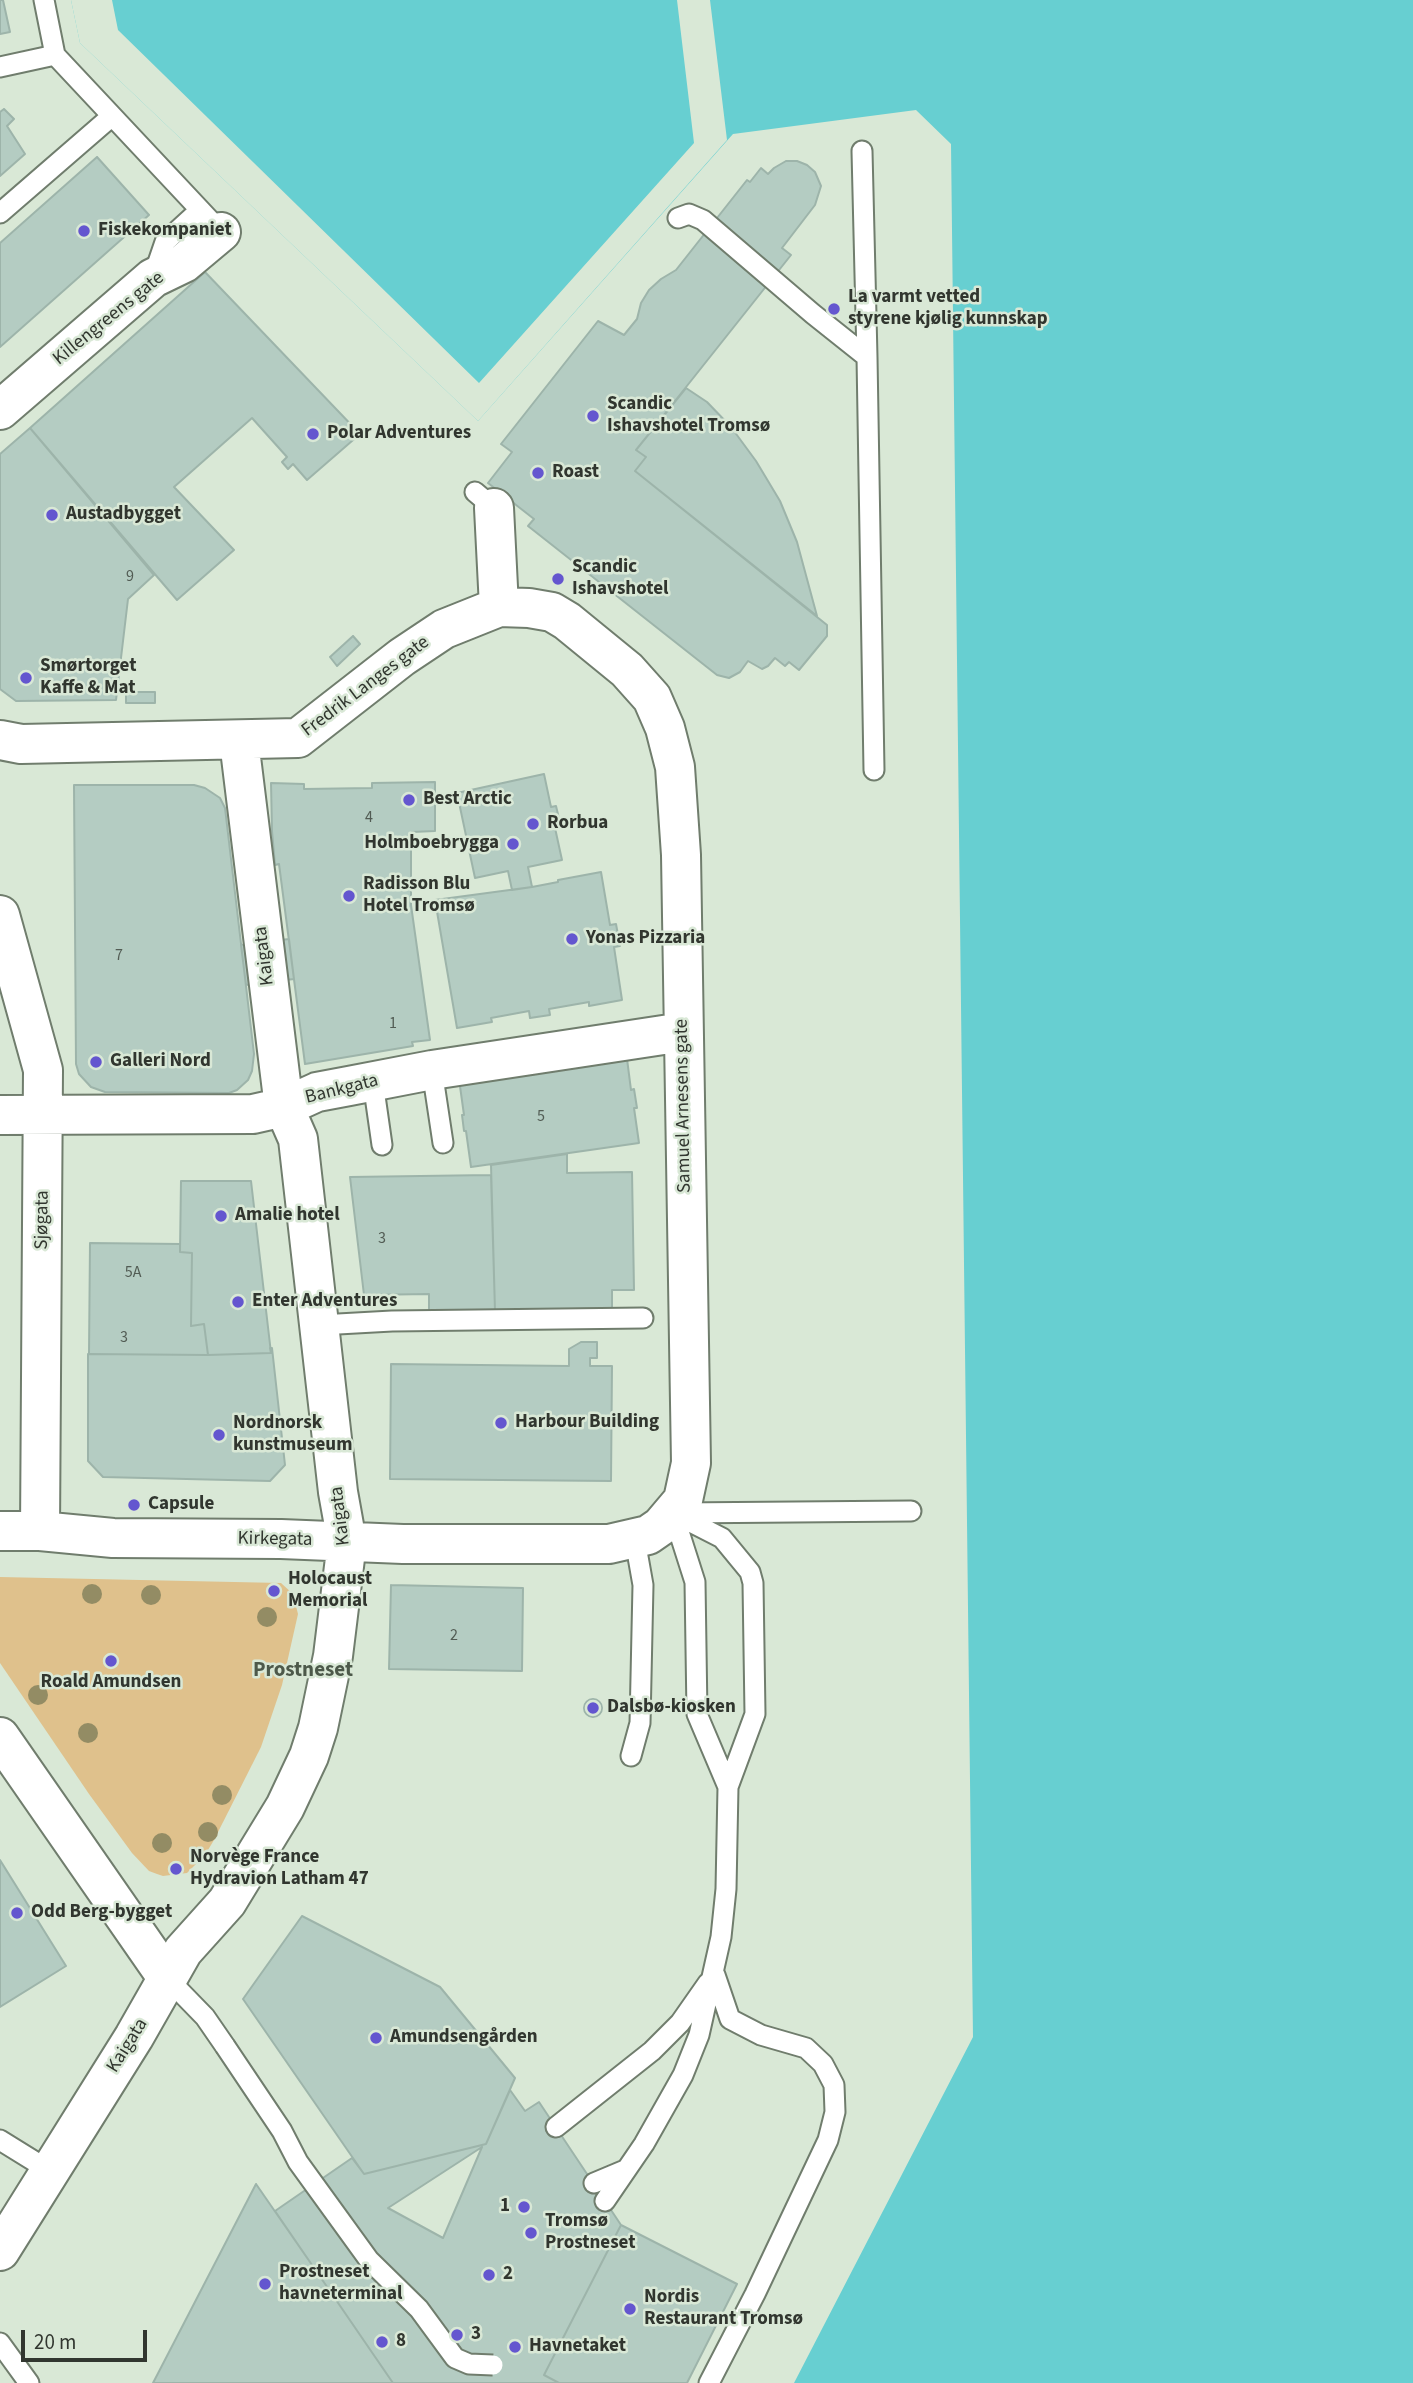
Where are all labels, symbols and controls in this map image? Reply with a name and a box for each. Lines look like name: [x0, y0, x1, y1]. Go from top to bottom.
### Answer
place label: Fiskekompaniet: [98, 220, 232, 242]
marker: Fiskekompaniet: [76, 223, 92, 239]
street label: Killengreens gate: [49, 267, 169, 371]
place label: La varmt vetted styrene kjølig kunnskap: [848, 287, 1048, 331]
marker: La varmt vetted styrene kjølig kunnskap: [826, 301, 842, 317]
place label: Scandic Ishavshotel Tromsø: [607, 394, 770, 438]
marker: Scandic Ishavshotel Tromsø: [585, 408, 601, 424]
place label: Polar Adventures: [327, 423, 471, 445]
marker: Polar Adventures: [305, 426, 321, 442]
place label: Roast: [552, 462, 599, 484]
marker: Roast: [530, 465, 546, 481]
place label: Austadbygget: [66, 504, 181, 526]
marker: Austadbygget: [44, 507, 60, 523]
place label: Scandic Ishavshotel: [572, 557, 668, 601]
house number: 9: [126, 567, 134, 587]
marker: Scandic Ishavshotel: [550, 571, 566, 587]
street label: Fredrik Langes gate: [298, 632, 434, 742]
place label: Smørtorget Kaffe & Mat: [40, 656, 137, 700]
marker: Smørtorget Kaffe & Mat: [18, 670, 34, 686]
place label: Best Arctic: [423, 789, 512, 811]
marker: Best Arctic: [401, 792, 417, 808]
house number: 4: [365, 808, 373, 828]
place label: Rorbua: [547, 813, 608, 835]
marker: Rorbua: [525, 816, 541, 832]
place label: Holmboebrygga: [364, 833, 499, 855]
marker: Holmboebrygga: [505, 836, 521, 852]
place label: Radisson Blu Hotel Tromsø: [363, 874, 475, 918]
marker: Radisson Blu Hotel Tromsø: [341, 888, 357, 904]
street label: Kaigata: [250, 925, 280, 987]
place label: Yonas Pizzaria: [586, 928, 705, 950]
marker: Yonas Pizzaria: [564, 931, 580, 947]
house number: 7: [115, 946, 123, 966]
house number: 1: [389, 1014, 397, 1034]
street label: Samuel Arnesens gate: [671, 1019, 697, 1193]
place label: Galleri Nord: [110, 1051, 211, 1073]
marker: Galleri Nord: [88, 1054, 104, 1070]
street label: Bankgata: [303, 1070, 381, 1110]
house number: 5: [537, 1107, 545, 1127]
street label: Sjøgata: [31, 1190, 55, 1250]
place label: Amalie hotel: [235, 1205, 340, 1227]
marker: Amalie hotel: [213, 1208, 229, 1224]
house number: 3: [378, 1229, 386, 1249]
house number: 5A: [125, 1263, 141, 1283]
place label: Enter Adventures: [252, 1291, 397, 1313]
marker: Enter Adventures: [230, 1294, 246, 1310]
house number: 3: [120, 1328, 128, 1348]
place label: Harbour Building: [515, 1412, 659, 1434]
place label: Nordnorsk kunstmuseum: [233, 1413, 352, 1457]
marker: Harbour Building: [493, 1415, 509, 1431]
marker: Nordnorsk kunstmuseum: [211, 1427, 227, 1443]
street label: Kaigata: [326, 1485, 356, 1547]
place label: Capsule: [148, 1494, 214, 1516]
marker: Capsule: [126, 1497, 142, 1513]
street label: Kirkegata: [237, 1528, 313, 1552]
place label: Holocaust Memorial: [288, 1569, 372, 1613]
marker: Holocaust Memorial: [266, 1583, 282, 1599]
house number: 2: [450, 1626, 458, 1646]
marker: Roald Amundsen: [103, 1653, 119, 1669]
district label: Prostneset: [253, 1658, 353, 1684]
place label: Roald Amundsen: [41, 1672, 181, 1694]
place label: Dalsbø-kiosken: [607, 1697, 736, 1719]
marker: Dalsbø-kiosken: [585, 1700, 601, 1716]
place label: Norvège France Hydravion Latham 47: [190, 1847, 369, 1891]
marker: Norvège France Hydravion Latham 47: [168, 1861, 184, 1877]
place label: Odd Berg-bygget: [31, 1902, 172, 1924]
marker: Odd Berg-bygget: [9, 1905, 25, 1921]
street label: Kaigata: [103, 2015, 153, 2077]
place label: Amundsengården: [390, 2027, 538, 2049]
marker: Amundsengården: [368, 2030, 384, 2046]
place label: 1: [500, 2196, 510, 2218]
marker: 1: [516, 2199, 532, 2215]
place label: Tromsø Prostneset: [545, 2211, 636, 2255]
marker: Tromsø Prostneset: [523, 2225, 539, 2241]
place label: Prostneset havneterminal: [279, 2262, 402, 2306]
place label: 2: [503, 2264, 513, 2286]
marker: 2: [481, 2267, 497, 2283]
marker: Prostneset havneterminal: [257, 2276, 273, 2292]
place label: Nordis Restaurant Tromsø: [644, 2287, 803, 2331]
marker: Nordis Restaurant Tromsø: [622, 2301, 638, 2317]
scale bar: [24, 2316, 150, 2360]
place label: 3: [471, 2324, 481, 2346]
text: 20 m: [34, 2327, 76, 2357]
marker: 3: [449, 2327, 465, 2343]
place label: 8: [396, 2331, 406, 2353]
marker: 8: [374, 2334, 390, 2350]
place label: Havnetaket: [529, 2336, 626, 2358]
marker: Havnetaket: [507, 2339, 523, 2355]

